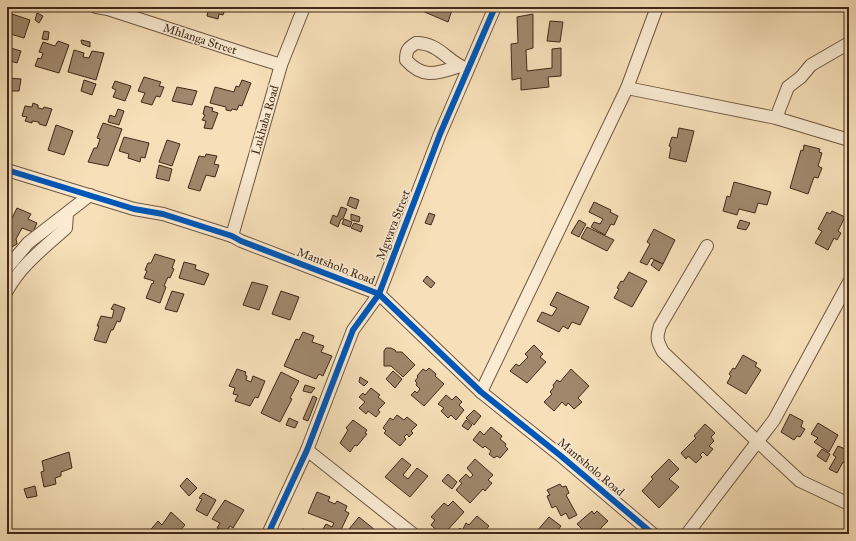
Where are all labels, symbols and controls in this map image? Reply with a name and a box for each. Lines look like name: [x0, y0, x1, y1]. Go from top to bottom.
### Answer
street label: Mhlanga Street: [161, 20, 239, 59]
street label: Lukhaba Road: [248, 84, 282, 156]
street label: Mgwava Street: [373, 187, 414, 262]
street label: Mantsholo Road: [295, 245, 377, 287]
street label: Mantsholo Road: [555, 435, 627, 499]

